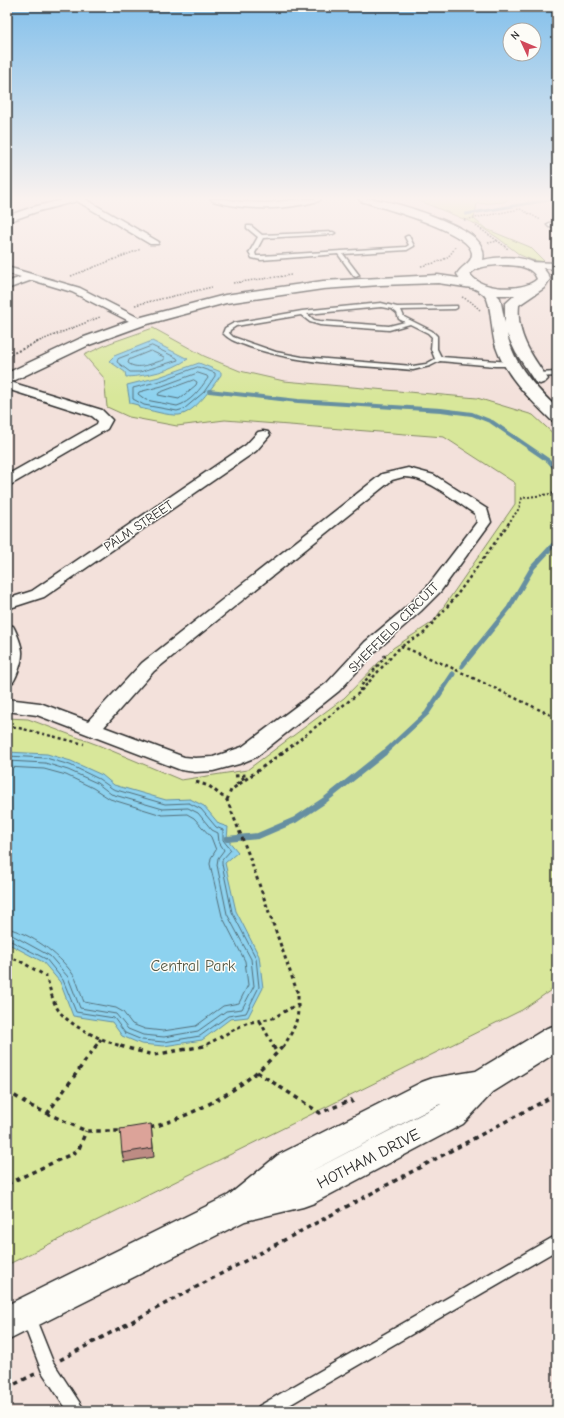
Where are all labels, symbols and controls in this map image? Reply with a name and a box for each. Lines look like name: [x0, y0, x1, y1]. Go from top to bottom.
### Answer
north arrow: [502, 22, 542, 62]
text: N: [508, 28, 522, 43]
street label: PALM STREET: [101, 497, 176, 554]
street label: SHEFFIELD CIRCUIT: [345, 579, 442, 675]
park label: Central Park: [150, 957, 236, 975]
street label: HOTHAM DRIVE: [314, 1125, 423, 1193]

